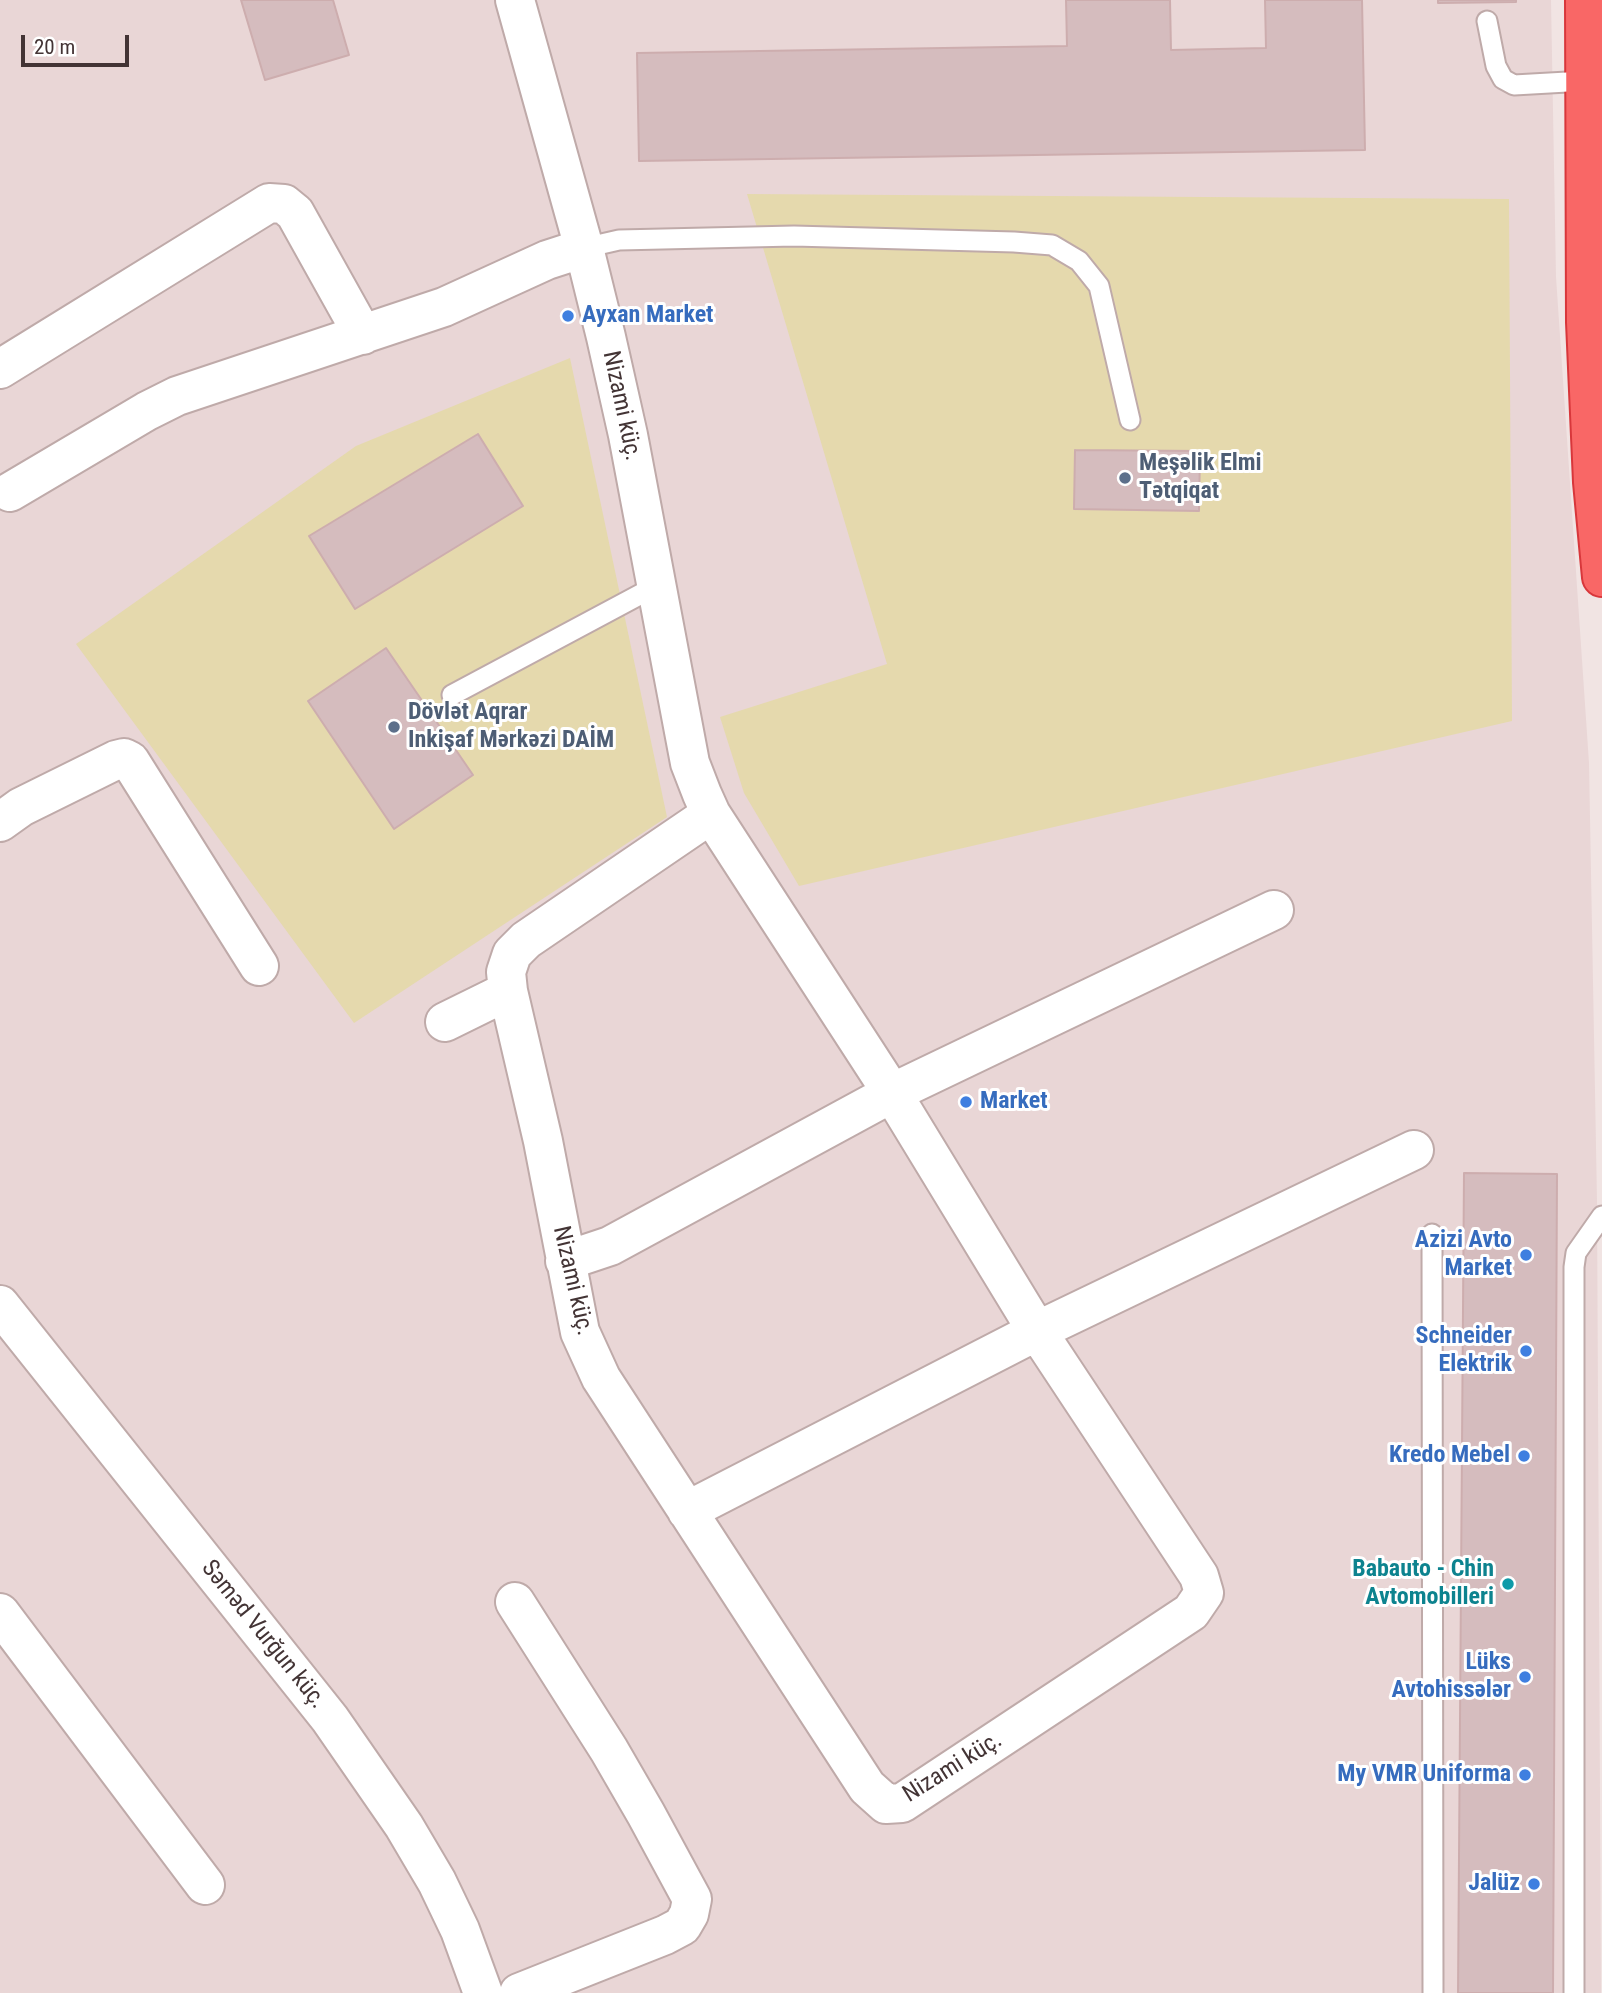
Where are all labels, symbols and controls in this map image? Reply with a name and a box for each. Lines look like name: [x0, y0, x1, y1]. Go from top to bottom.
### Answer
scale bar: [24, 21, 133, 65]
text: 20 m: [34, 35, 75, 59]
place label: Ayxan Market: [582, 302, 713, 330]
marker: Ayxan Market: [560, 308, 576, 324]
street label: Nizami küç.: [595, 349, 647, 463]
place label: Meşəlik Elmi Tətqiqat: [1139, 450, 1262, 506]
marker: Meşəlik Elmi Tətqiqat: [1117, 470, 1133, 486]
place label: Dövlət Aqrar Inkişaf Mərkəzi DAİM: [408, 699, 614, 755]
marker: Dövlət Aqrar Inkişaf Mərkəzi DAİM: [386, 719, 402, 735]
place label: Market: [980, 1088, 1048, 1116]
marker: Market: [958, 1094, 974, 1110]
street label: Nizami küç.: [545, 1224, 599, 1338]
place label: Azizi Avto Market: [1415, 1227, 1512, 1283]
marker: Azizi Avto Market: [1518, 1247, 1534, 1263]
place label: Schneider Elektrik: [1416, 1323, 1512, 1379]
marker: Schneider Elektrik: [1518, 1343, 1534, 1359]
place label: Kredo Mebel: [1389, 1442, 1510, 1470]
marker: Kredo Mebel: [1516, 1448, 1532, 1464]
street label: Səməd Vurğun küç.: [194, 1555, 332, 1715]
place label: Babauto - Chin Avtomobilleri: [1352, 1556, 1494, 1612]
marker: Babauto - Chin Avtomobilleri: [1500, 1576, 1516, 1592]
place label: Lüks Avtohissələr: [1391, 1649, 1511, 1705]
marker: Lüks Avtohissələr: [1517, 1669, 1533, 1685]
street label: Nizami küç.: [898, 1726, 1008, 1810]
place label: My VMR Uniforma: [1337, 1761, 1511, 1789]
marker: My VMR Uniforma: [1517, 1767, 1533, 1783]
place label: Jalüz: [1468, 1870, 1520, 1898]
marker: Jalüz: [1526, 1876, 1542, 1892]

